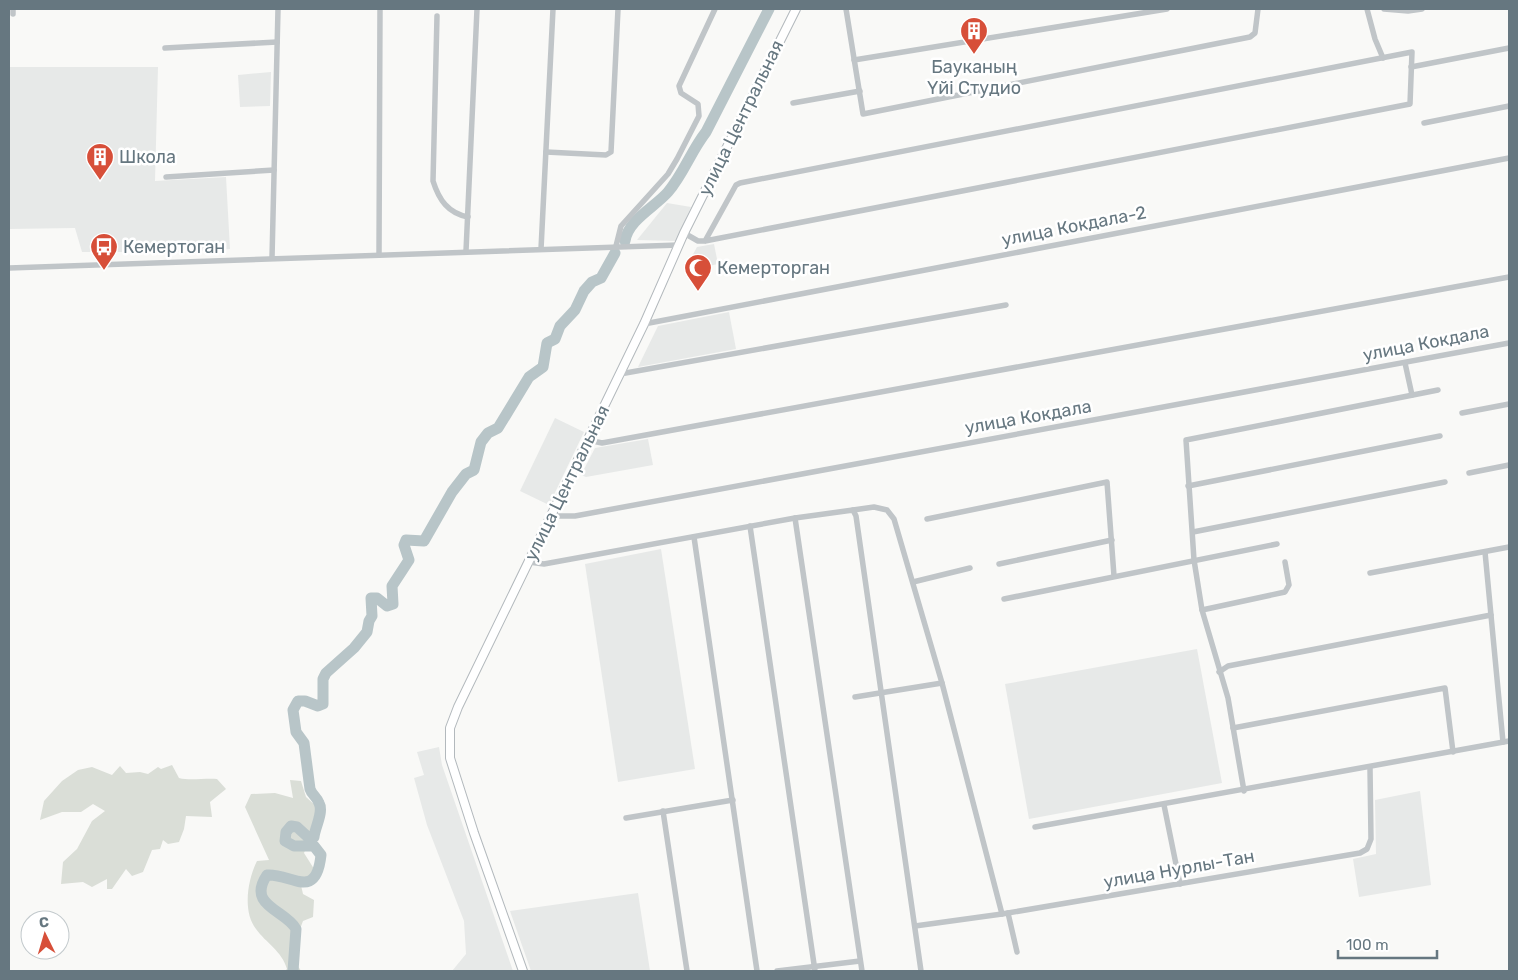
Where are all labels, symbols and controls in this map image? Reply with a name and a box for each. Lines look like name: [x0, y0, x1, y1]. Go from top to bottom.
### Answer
building icon: Бауканың Үйі Студио: [959, 16, 989, 55]
street label: улица Центральная: [694, 37, 788, 199]
place label: Бауканың Үйі Студио: [927, 56, 1021, 99]
building icon: Школа: [85, 142, 115, 181]
place label: Школа: [119, 146, 176, 168]
street label: улица Кокдала-2: [1000, 201, 1148, 251]
bus stop icon: Кемертоган: [89, 232, 119, 271]
place label: Кемертоган: [123, 236, 225, 258]
mosque icon: Кемерторган: [683, 253, 713, 292]
place label: Кемерторган: [717, 257, 830, 279]
street label: улица Кокдала: [1361, 320, 1491, 366]
street label: улица Кокдала: [963, 395, 1093, 439]
street label: улица Центральная: [520, 402, 614, 564]
street label: улица Нурлы-Тан: [1102, 845, 1256, 893]
north arrow: [20, 910, 70, 960]
text: С: [38, 914, 50, 931]
scale bar: [1338, 928, 1437, 960]
text: 100 m: [1346, 936, 1388, 954]

